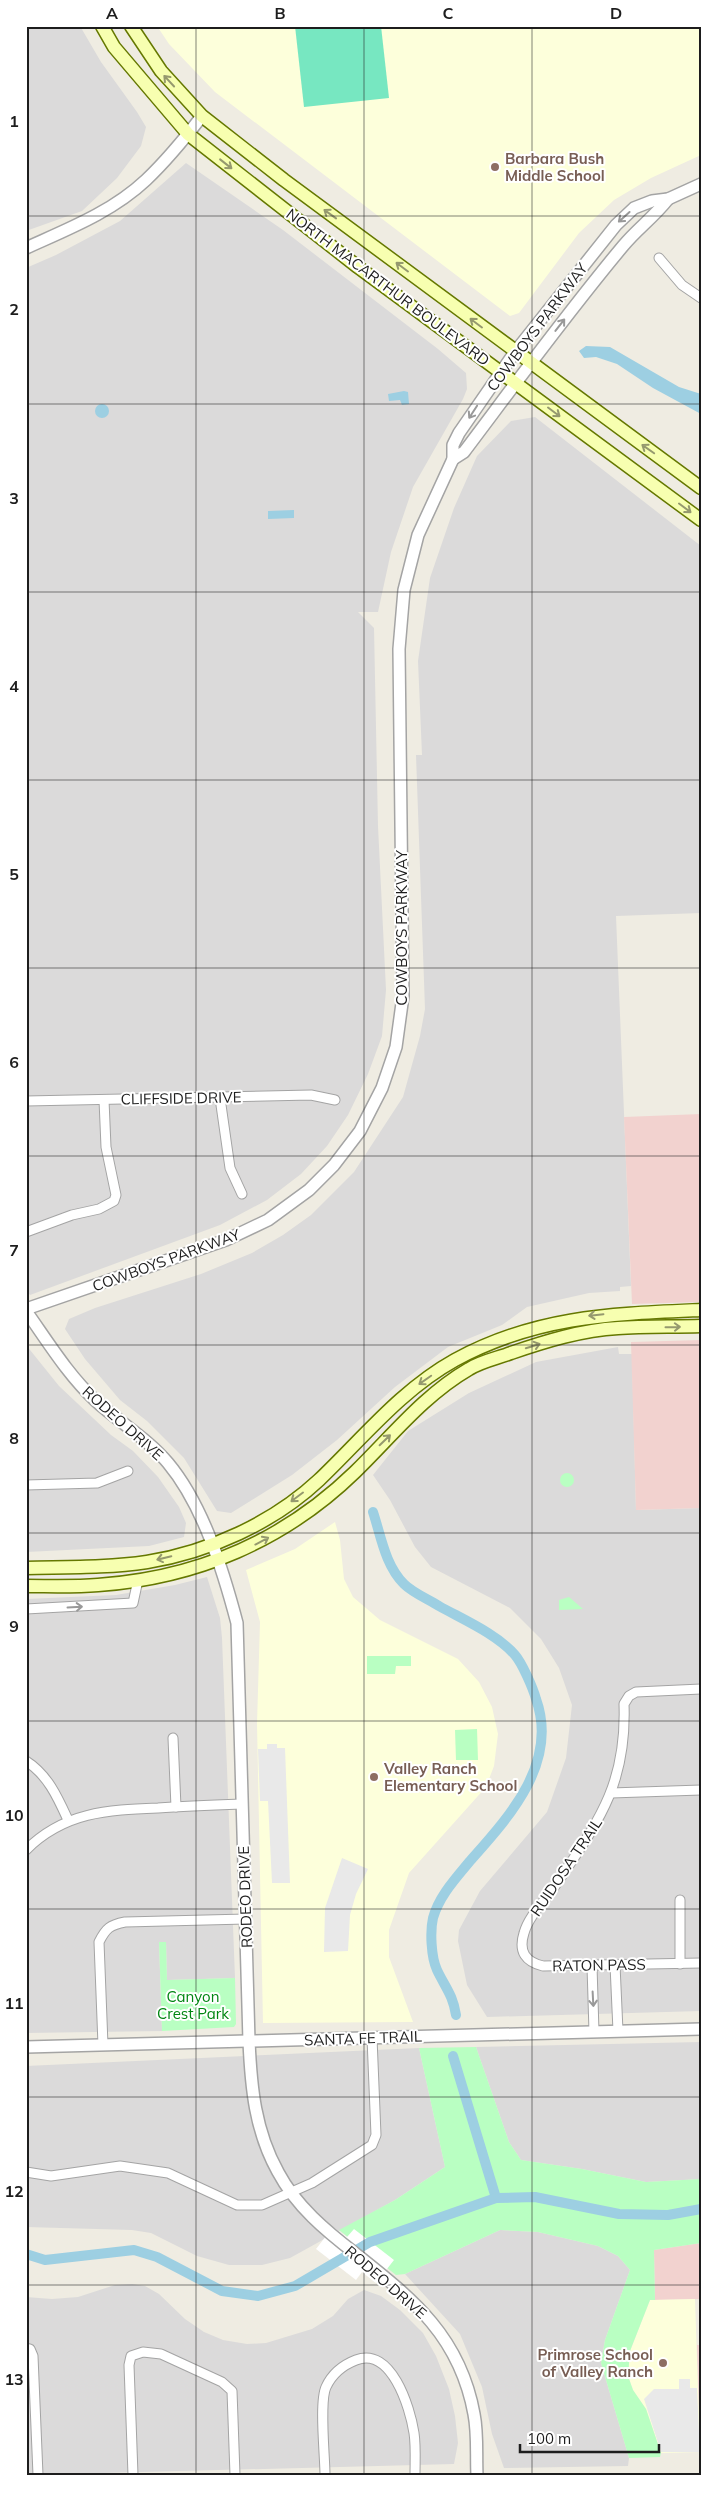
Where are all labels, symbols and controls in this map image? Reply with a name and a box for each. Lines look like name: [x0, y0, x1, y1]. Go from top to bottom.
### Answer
text: A: [106, 3, 118, 23]
text: B: [274, 3, 286, 23]
text: C: [443, 3, 454, 23]
text: D: [610, 3, 622, 23]
one-way arrow: [163, 74, 175, 87]
text: 1: [9, 111, 19, 131]
place label: Barbara Bush Middle School: [505, 149, 605, 185]
one-way arrow: [219, 159, 232, 170]
marker: Barbara Bush Middle School: [489, 161, 501, 173]
street label: NORTH MACARTHUR BOULEVARD: [283, 204, 493, 370]
one-way arrow: [323, 209, 337, 219]
one-way arrow: [617, 211, 630, 223]
street label: COWBOYS PARKWAY: [483, 258, 592, 395]
one-way arrow: [395, 262, 409, 272]
text: 2: [9, 299, 19, 319]
one-way arrow: [470, 317, 483, 328]
one-way arrow: [554, 319, 565, 332]
one-way arrow: [468, 405, 478, 419]
one-way arrow: [547, 407, 561, 417]
one-way arrow: [641, 444, 655, 454]
text: 3: [9, 488, 19, 508]
one-way arrow: [678, 503, 692, 513]
text: 4: [9, 676, 19, 696]
street label: COWBOYS PARKWAY: [392, 849, 411, 1006]
text: 5: [9, 864, 19, 884]
text: 6: [9, 1052, 19, 1072]
street label: CLIFFSIDE DRIVE: [120, 1087, 242, 1109]
street label: COWBOYS PARKWAY: [90, 1224, 243, 1296]
text: 7: [9, 1240, 19, 1260]
one-way arrow: [589, 1310, 605, 1320]
one-way arrow: [664, 1322, 680, 1332]
one-way arrow: [525, 1340, 541, 1350]
one-way arrow: [418, 1375, 432, 1385]
street label: RODEO DRIVE: [79, 1382, 167, 1464]
text: 8: [9, 1428, 19, 1448]
one-way arrow: [379, 1434, 391, 1446]
one-way arrow: [291, 1491, 304, 1502]
one-way arrow: [254, 1536, 268, 1546]
one-way arrow: [156, 1554, 172, 1563]
one-way arrow: [67, 1602, 83, 1611]
text: 9: [9, 1616, 19, 1636]
place label: Valley Ranch Elementary School: [383, 1759, 517, 1795]
marker: Valley Ranch Elementary School: [368, 1771, 380, 1783]
text: 10: [4, 1805, 24, 1825]
street label: RUIDOSA TRAIL: [526, 1814, 606, 1920]
street label: RODEO DRIVE: [234, 1845, 256, 1948]
street label: RATON PASS: [552, 1955, 646, 1975]
park label: Canyon Crest Park: [157, 1987, 229, 2023]
one-way arrow: [589, 1990, 598, 2006]
text: 11: [4, 1993, 24, 2013]
street label: SANTA FE TRAIL: [304, 2026, 422, 2050]
text: 12: [4, 2181, 24, 2201]
street label: RODEO DRIVE: [341, 2241, 431, 2323]
place label: Primrose School of Valley Ranch: [537, 2345, 653, 2381]
marker: Primrose School of Valley Ranch: [657, 2357, 669, 2369]
text: 13: [4, 2369, 24, 2389]
scale bar: [520, 2421, 658, 2453]
text: 100 m: [527, 2429, 571, 2448]

